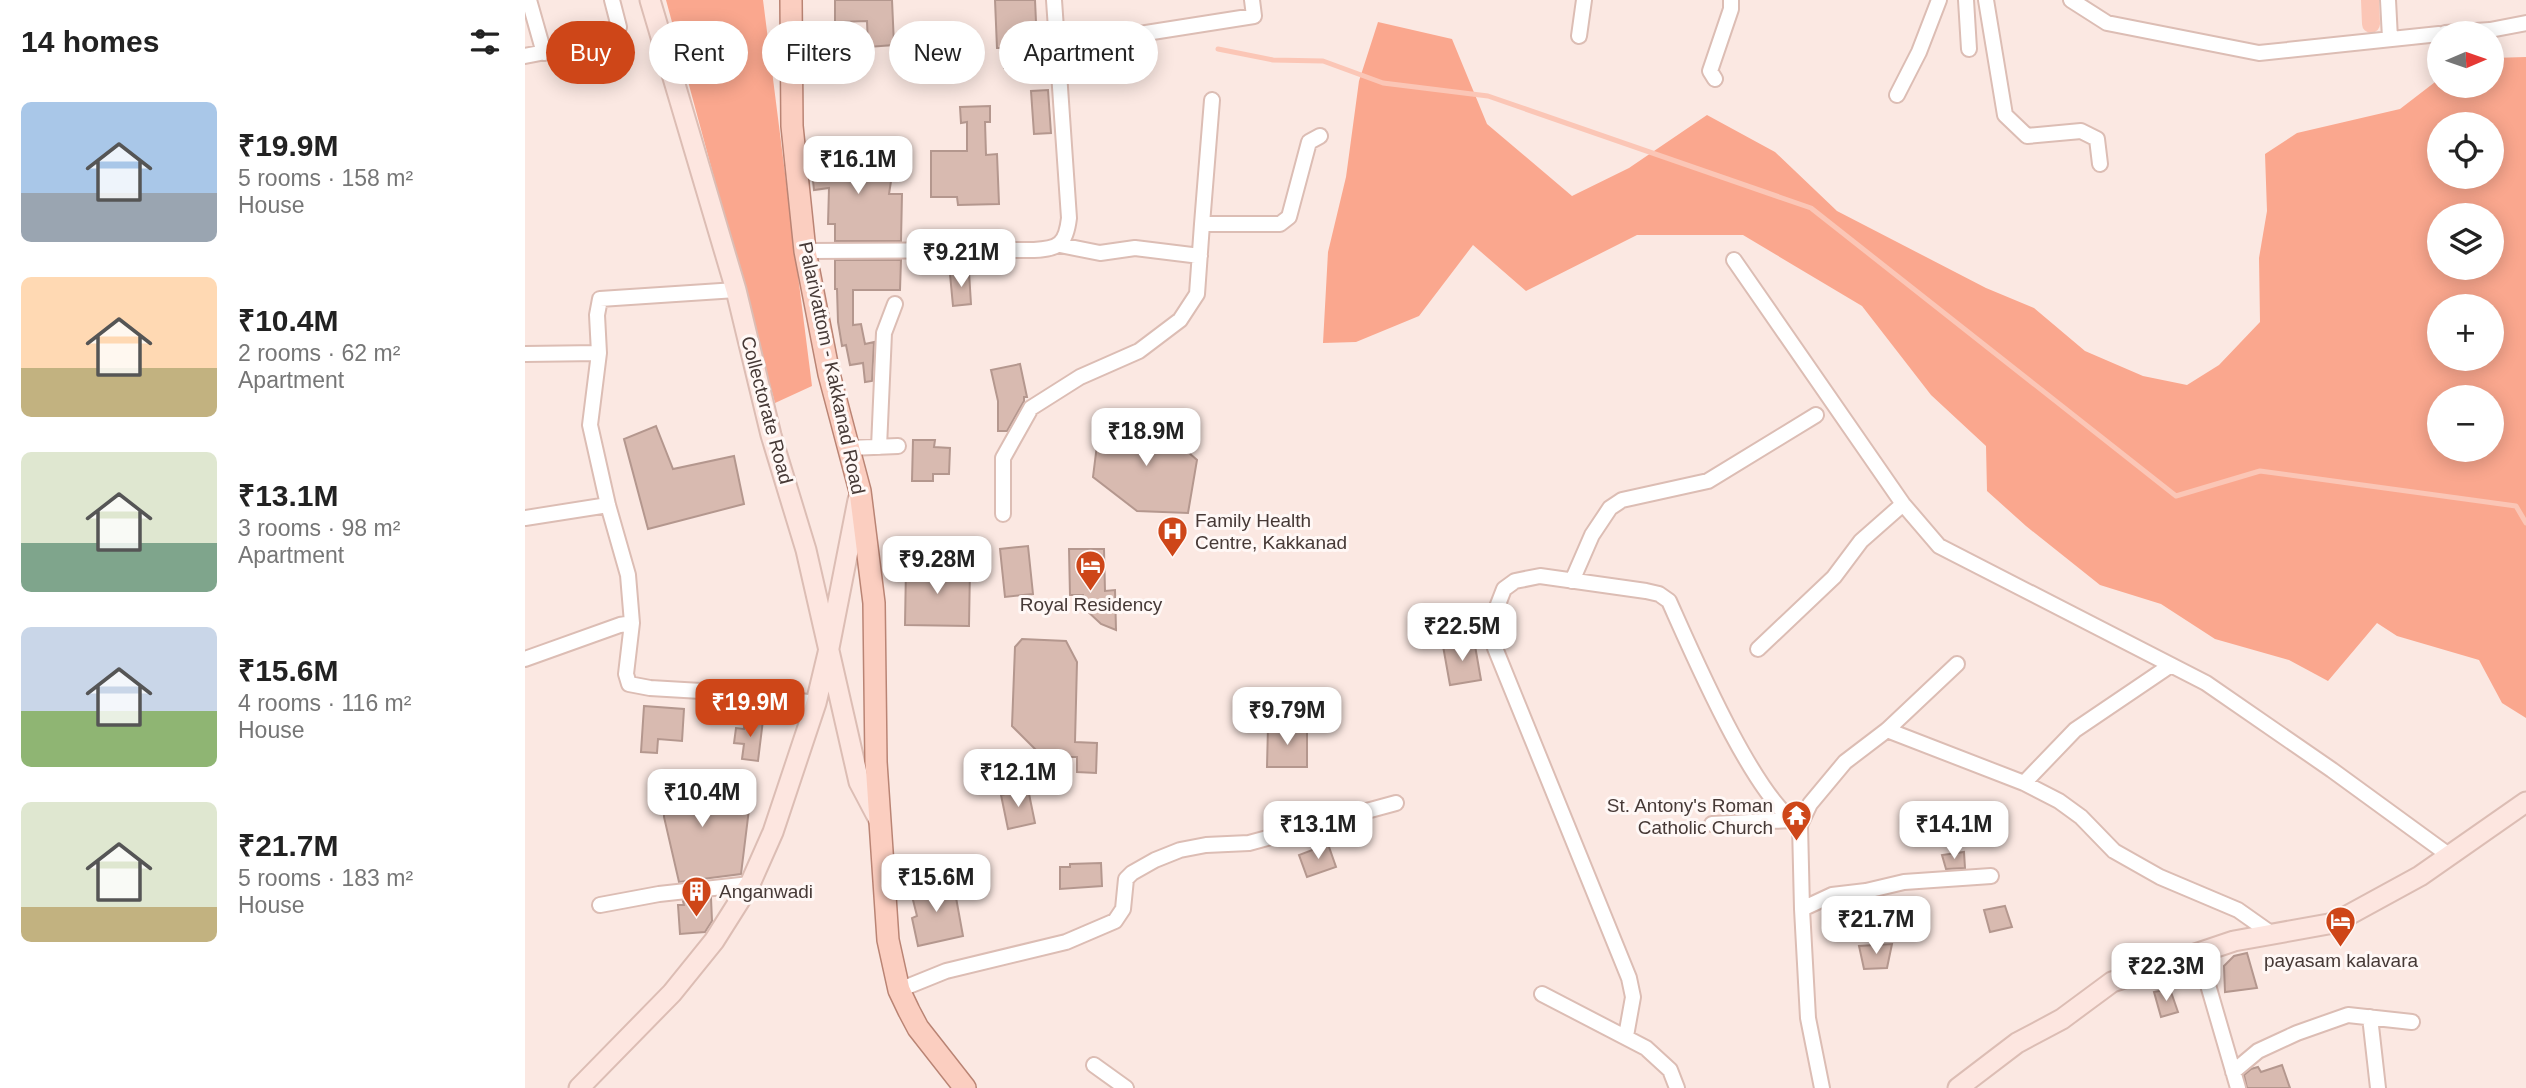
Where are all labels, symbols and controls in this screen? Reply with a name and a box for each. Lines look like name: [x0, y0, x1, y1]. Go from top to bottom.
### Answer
chip: Buy: [546, 21, 635, 84]
chip: Rent: [649, 21, 748, 84]
chip: Filters: [762, 21, 875, 84]
chip: New: [889, 21, 985, 84]
chip: Apartment: [999, 21, 1158, 84]
north arrow: [2427, 21, 2504, 98]
map controls: [2427, 21, 2504, 462]
icon: filters: [466, 23, 504, 61]
text: 14 homes: [21, 25, 159, 58]
button: locate: [2427, 112, 2504, 189]
text: ₹19.9M: [238, 129, 339, 162]
icon: home: [77, 130, 161, 214]
pin: ₹16.1M: [801, 136, 915, 196]
text: ₹16.1M: [819, 146, 897, 172]
text: 5 rooms · 158 m²: [238, 165, 413, 191]
text: House: [238, 192, 304, 218]
button: layers: [2427, 203, 2504, 280]
pin: ₹9.21M: [904, 230, 1018, 289]
text: ₹9.21M: [922, 239, 1000, 265]
street label: Palarivattom - Kakkanad Road: [795, 240, 869, 496]
button: +: [2427, 294, 2504, 371]
text: ₹10.4M: [238, 304, 339, 337]
icon: home: [77, 305, 161, 389]
street label: Collectorate Road: [737, 334, 797, 486]
text: 2 rooms · 62 m²: [238, 340, 400, 366]
text: Apartment: [238, 367, 344, 393]
button: −: [2427, 385, 2504, 462]
pin: ₹18.9M: [1089, 408, 1203, 468]
text: ₹18.9M: [1107, 418, 1185, 444]
text: ₹13.1M: [238, 479, 339, 512]
icon: home: [77, 480, 161, 564]
place label: Family Health Centre, Kakkanad: [1195, 510, 1347, 553]
hospital icon: Family Health Centre, Kakkanad: [1155, 514, 1189, 558]
text: 3 rooms · 98 m²: [238, 515, 400, 541]
pin: ₹9.28M: [880, 536, 994, 596]
text: Apartment: [238, 542, 344, 568]
text: ₹9.28M: [898, 546, 976, 572]
hotel icon: Royal Residency: [1074, 548, 1108, 592]
place label: Royal Residency: [1020, 594, 1163, 615]
pin: ₹22.5M: [1405, 604, 1519, 663]
text: ₹22.5M: [1423, 613, 1501, 639]
text: ₹15.6M: [238, 654, 339, 687]
icon: home: [77, 655, 161, 739]
pin: ₹19.9M: [693, 680, 807, 739]
pin: ₹9.79M: [1230, 688, 1344, 747]
text: ₹19.9M: [711, 689, 789, 715]
text: 4 rooms · 116 m²: [238, 690, 411, 716]
text: ₹9.79M: [1248, 697, 1326, 723]
text: House: [238, 717, 304, 743]
pin: ₹12.1M: [961, 750, 1075, 809]
text: ₹12.1M: [979, 759, 1057, 785]
pin: ₹10.4M: [645, 770, 759, 829]
text: ₹10.4M: [663, 779, 741, 805]
place label: St. Antony's Roman Catholic Church: [1607, 795, 1773, 838]
temple icon: St. Antony's Roman Catholic Church: [1779, 799, 1813, 843]
pin: ₹13.1M: [1261, 802, 1375, 861]
pin: ₹14.1M: [1897, 802, 2011, 861]
text: ₹13.1M: [1279, 811, 1357, 837]
text: ₹14.1M: [1915, 811, 1993, 837]
text: ₹21.7M: [238, 829, 339, 862]
icon: home: [77, 830, 161, 914]
pin: ₹15.6M: [879, 855, 993, 914]
text: ₹15.6M: [897, 864, 975, 890]
text: 5 rooms · 183 m²: [238, 865, 413, 891]
building icon: Anganwadi: [679, 874, 713, 918]
place label: Anganwadi: [719, 881, 813, 902]
text: House: [238, 892, 304, 918]
pin: ₹21.7M: [1819, 897, 1933, 956]
hotel icon: payasam kalavara: [2324, 904, 2358, 948]
text: ₹21.7M: [1837, 906, 1915, 932]
pin: ₹22.3M: [2109, 944, 2223, 1003]
place label: payasam kalavara: [2264, 950, 2419, 971]
text: ₹22.3M: [2127, 953, 2205, 979]

